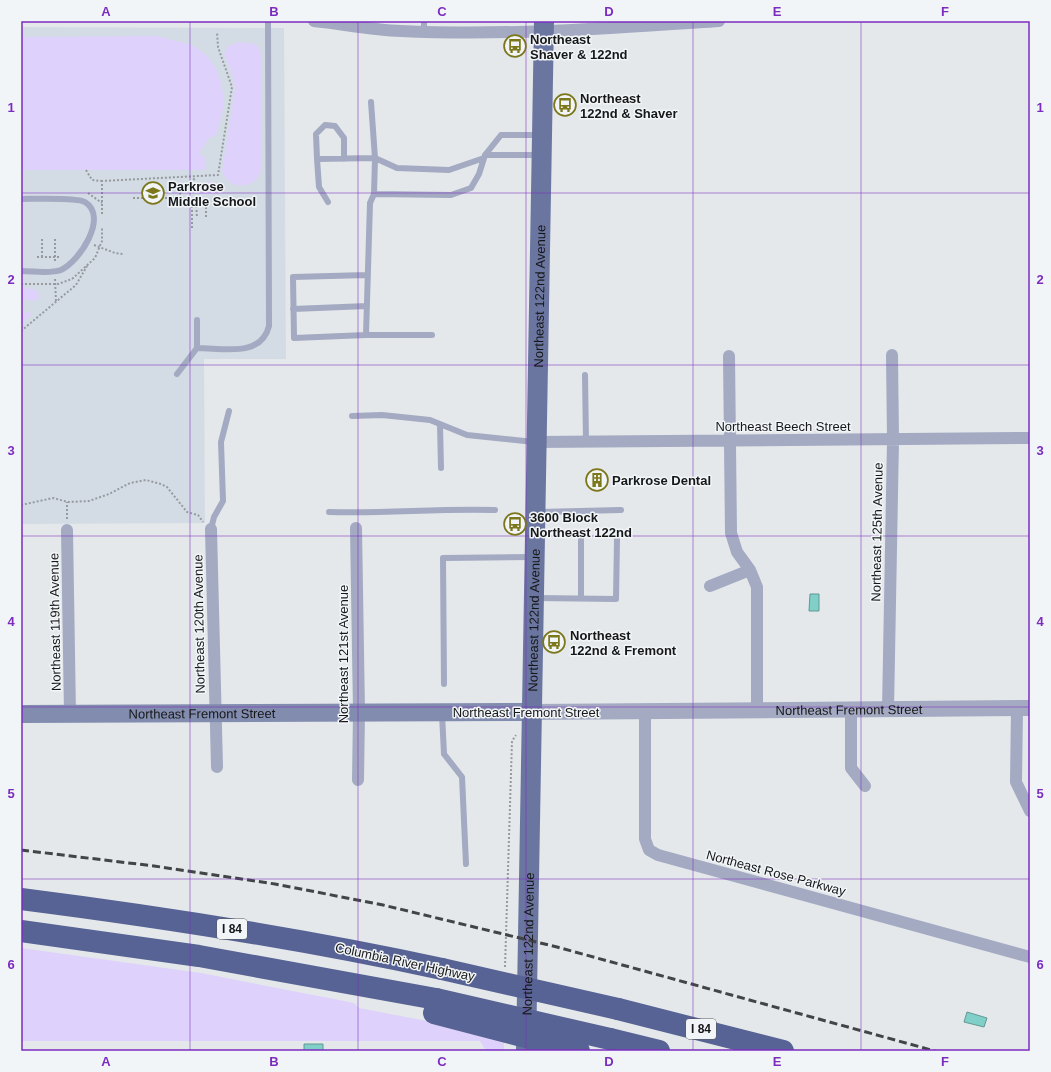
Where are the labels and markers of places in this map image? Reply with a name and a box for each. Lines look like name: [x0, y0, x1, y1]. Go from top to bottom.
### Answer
place label: Northeast Shaver & 122nd: [530, 32, 628, 62]
bus stop icon: Northeast Shaver & 122nd: [502, 33, 528, 59]
place label: Northeast 122nd & Shaver: [580, 91, 678, 121]
bus stop icon: Northeast 122nd & Shaver: [552, 92, 578, 118]
place label: Parkrose Middle School: [168, 179, 256, 209]
school or university icon: Parkrose Middle School: [140, 180, 166, 206]
building icon: Parkrose Dental: [584, 467, 610, 493]
place label: Parkrose Dental: [612, 473, 711, 488]
place label: 3600 Block Northeast 122nd: [530, 510, 632, 540]
bus stop icon: 3600 Block Northeast 122nd: [502, 511, 528, 537]
place label: Northeast 122nd & Fremont: [570, 628, 677, 658]
bus stop icon: Northeast 122nd & Fremont: [541, 629, 567, 655]

